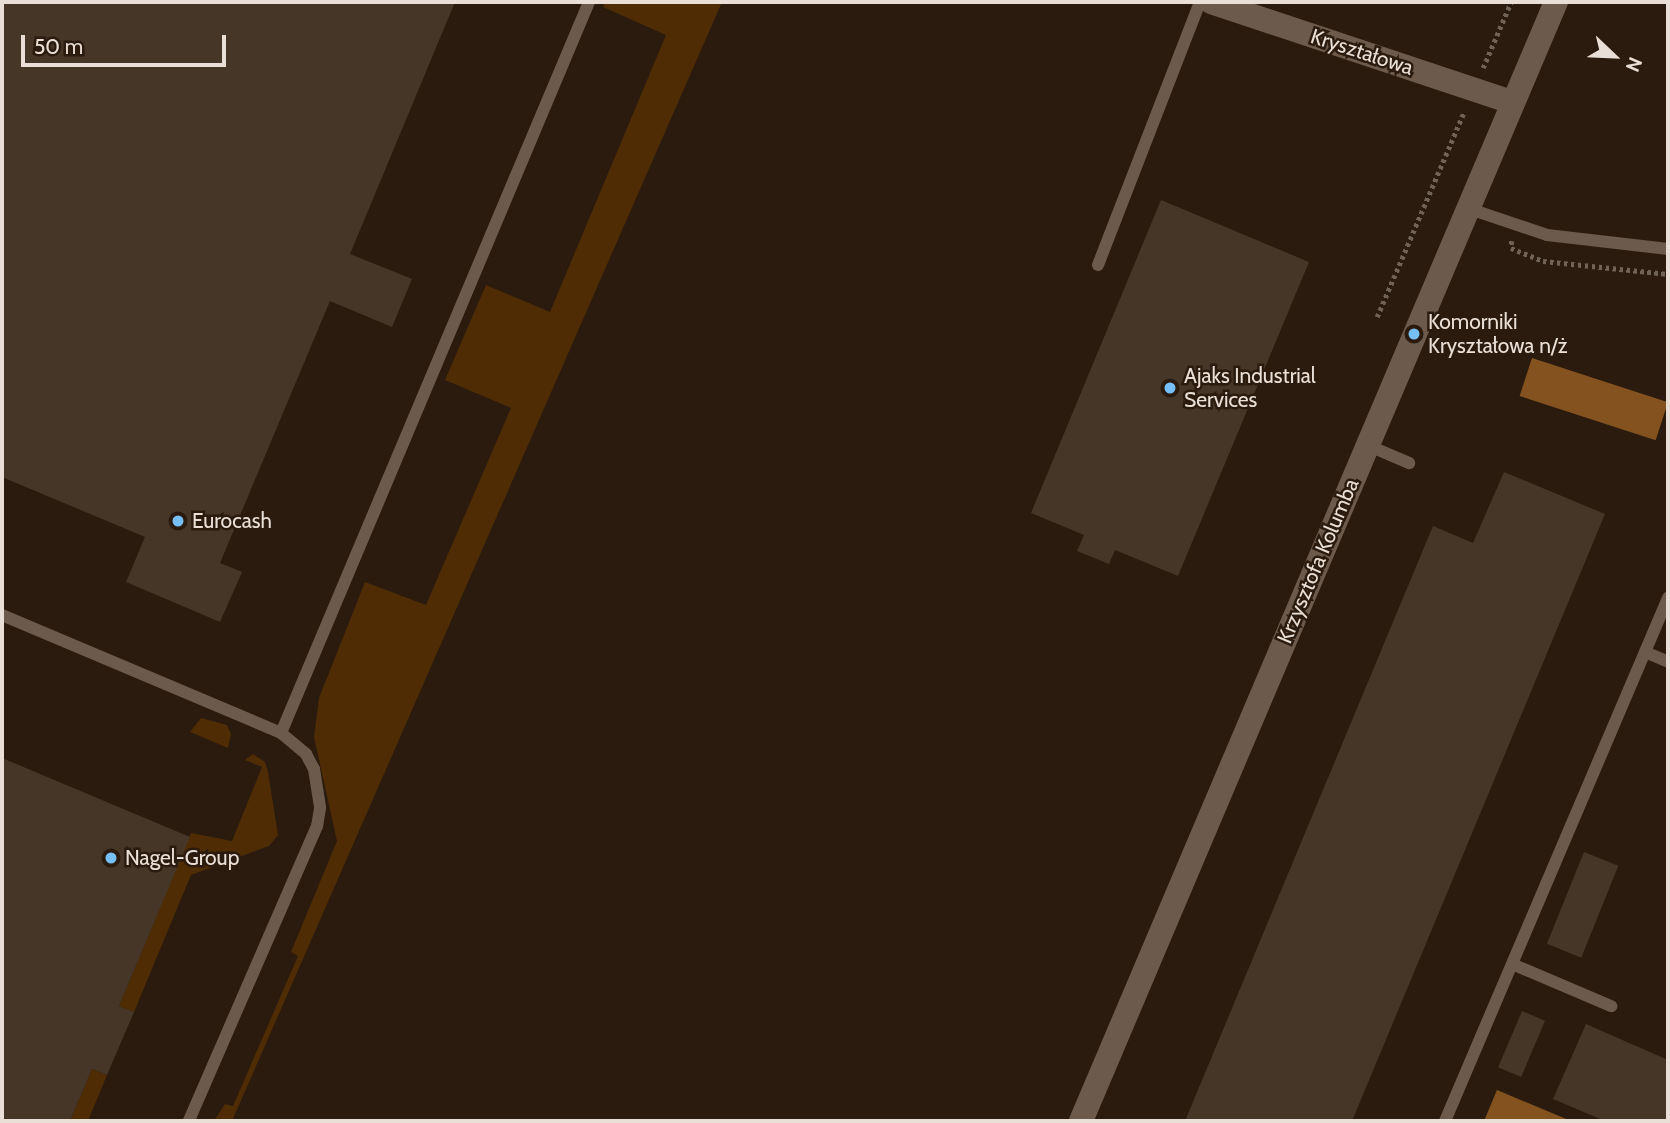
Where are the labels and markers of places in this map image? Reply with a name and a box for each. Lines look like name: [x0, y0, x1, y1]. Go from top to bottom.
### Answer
place label: Komorniki Kryształowa n/ż: [1428, 309, 1568, 359]
marker: Komorniki Kryształowa n/ż: [1406, 326, 1422, 342]
place label: Ajaks Industrial Services: [1184, 363, 1316, 413]
marker: Ajaks Industrial Services: [1162, 380, 1178, 396]
place label: Eurocash: [192, 508, 272, 534]
marker: Eurocash: [170, 513, 186, 529]
place label: Nagel-Group: [125, 845, 239, 871]
marker: Nagel-Group: [103, 850, 119, 866]

